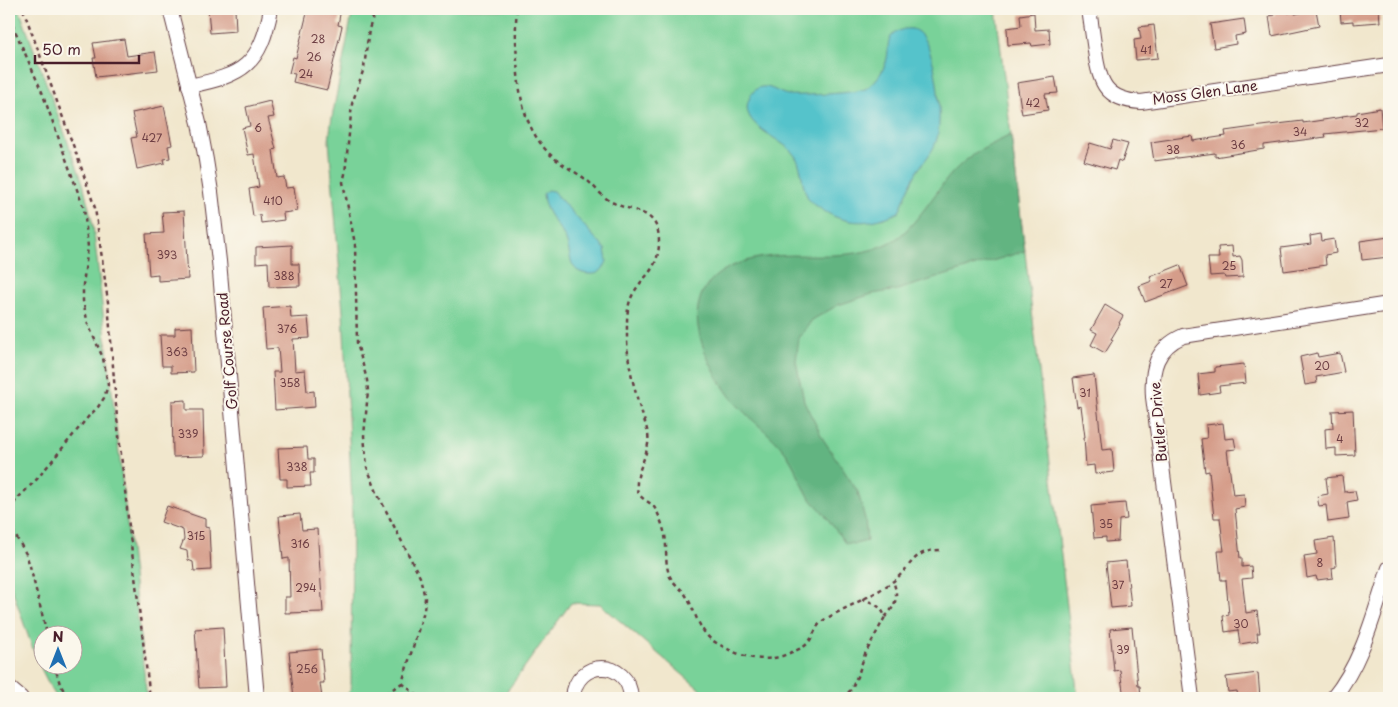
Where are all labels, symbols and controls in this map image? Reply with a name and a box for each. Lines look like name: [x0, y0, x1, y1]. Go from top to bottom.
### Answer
house number: 28: [311, 30, 325, 47]
scale bar: [35, 32, 139, 64]
text: 50 m: [42, 37, 81, 60]
house number: 41: [1140, 41, 1152, 58]
house number: 26: [306, 48, 322, 65]
house number: 24: [299, 65, 313, 82]
street label: Moss Glen Lane: [1151, 74, 1259, 110]
house number: 42: [1026, 94, 1041, 111]
house number: 32: [1355, 114, 1370, 131]
house number: 6: [254, 119, 262, 136]
house number: 34: [1293, 123, 1307, 140]
house number: 427: [142, 129, 162, 146]
house number: 36: [1231, 136, 1246, 153]
house number: 38: [1166, 141, 1180, 158]
house number: 410: [263, 192, 283, 209]
house number: 393: [157, 246, 177, 263]
house number: 25: [1222, 257, 1236, 274]
house number: 388: [274, 267, 295, 284]
house number: 27: [1159, 275, 1173, 292]
street label: Golf Course Road: [211, 291, 243, 411]
house number: 376: [277, 320, 298, 337]
house number: 363: [166, 343, 188, 360]
house number: 20: [1314, 357, 1330, 374]
house number: 358: [280, 374, 301, 391]
street label: Butler Drive: [1144, 381, 1172, 463]
house number: 31: [1079, 384, 1091, 401]
house number: 339: [178, 425, 198, 442]
house number: 4: [1336, 430, 1344, 447]
house number: 338: [286, 458, 308, 475]
house number: 35: [1099, 515, 1113, 532]
house number: 315: [187, 527, 205, 544]
house number: 316: [290, 535, 310, 552]
house number: 8: [1317, 554, 1324, 571]
house number: 37: [1112, 576, 1125, 593]
house number: 294: [295, 579, 317, 596]
house number: 30: [1233, 615, 1249, 632]
north arrow: [32, 624, 82, 674]
text: N: [52, 626, 64, 647]
house number: 39: [1116, 641, 1130, 658]
house number: 256: [296, 660, 318, 677]

